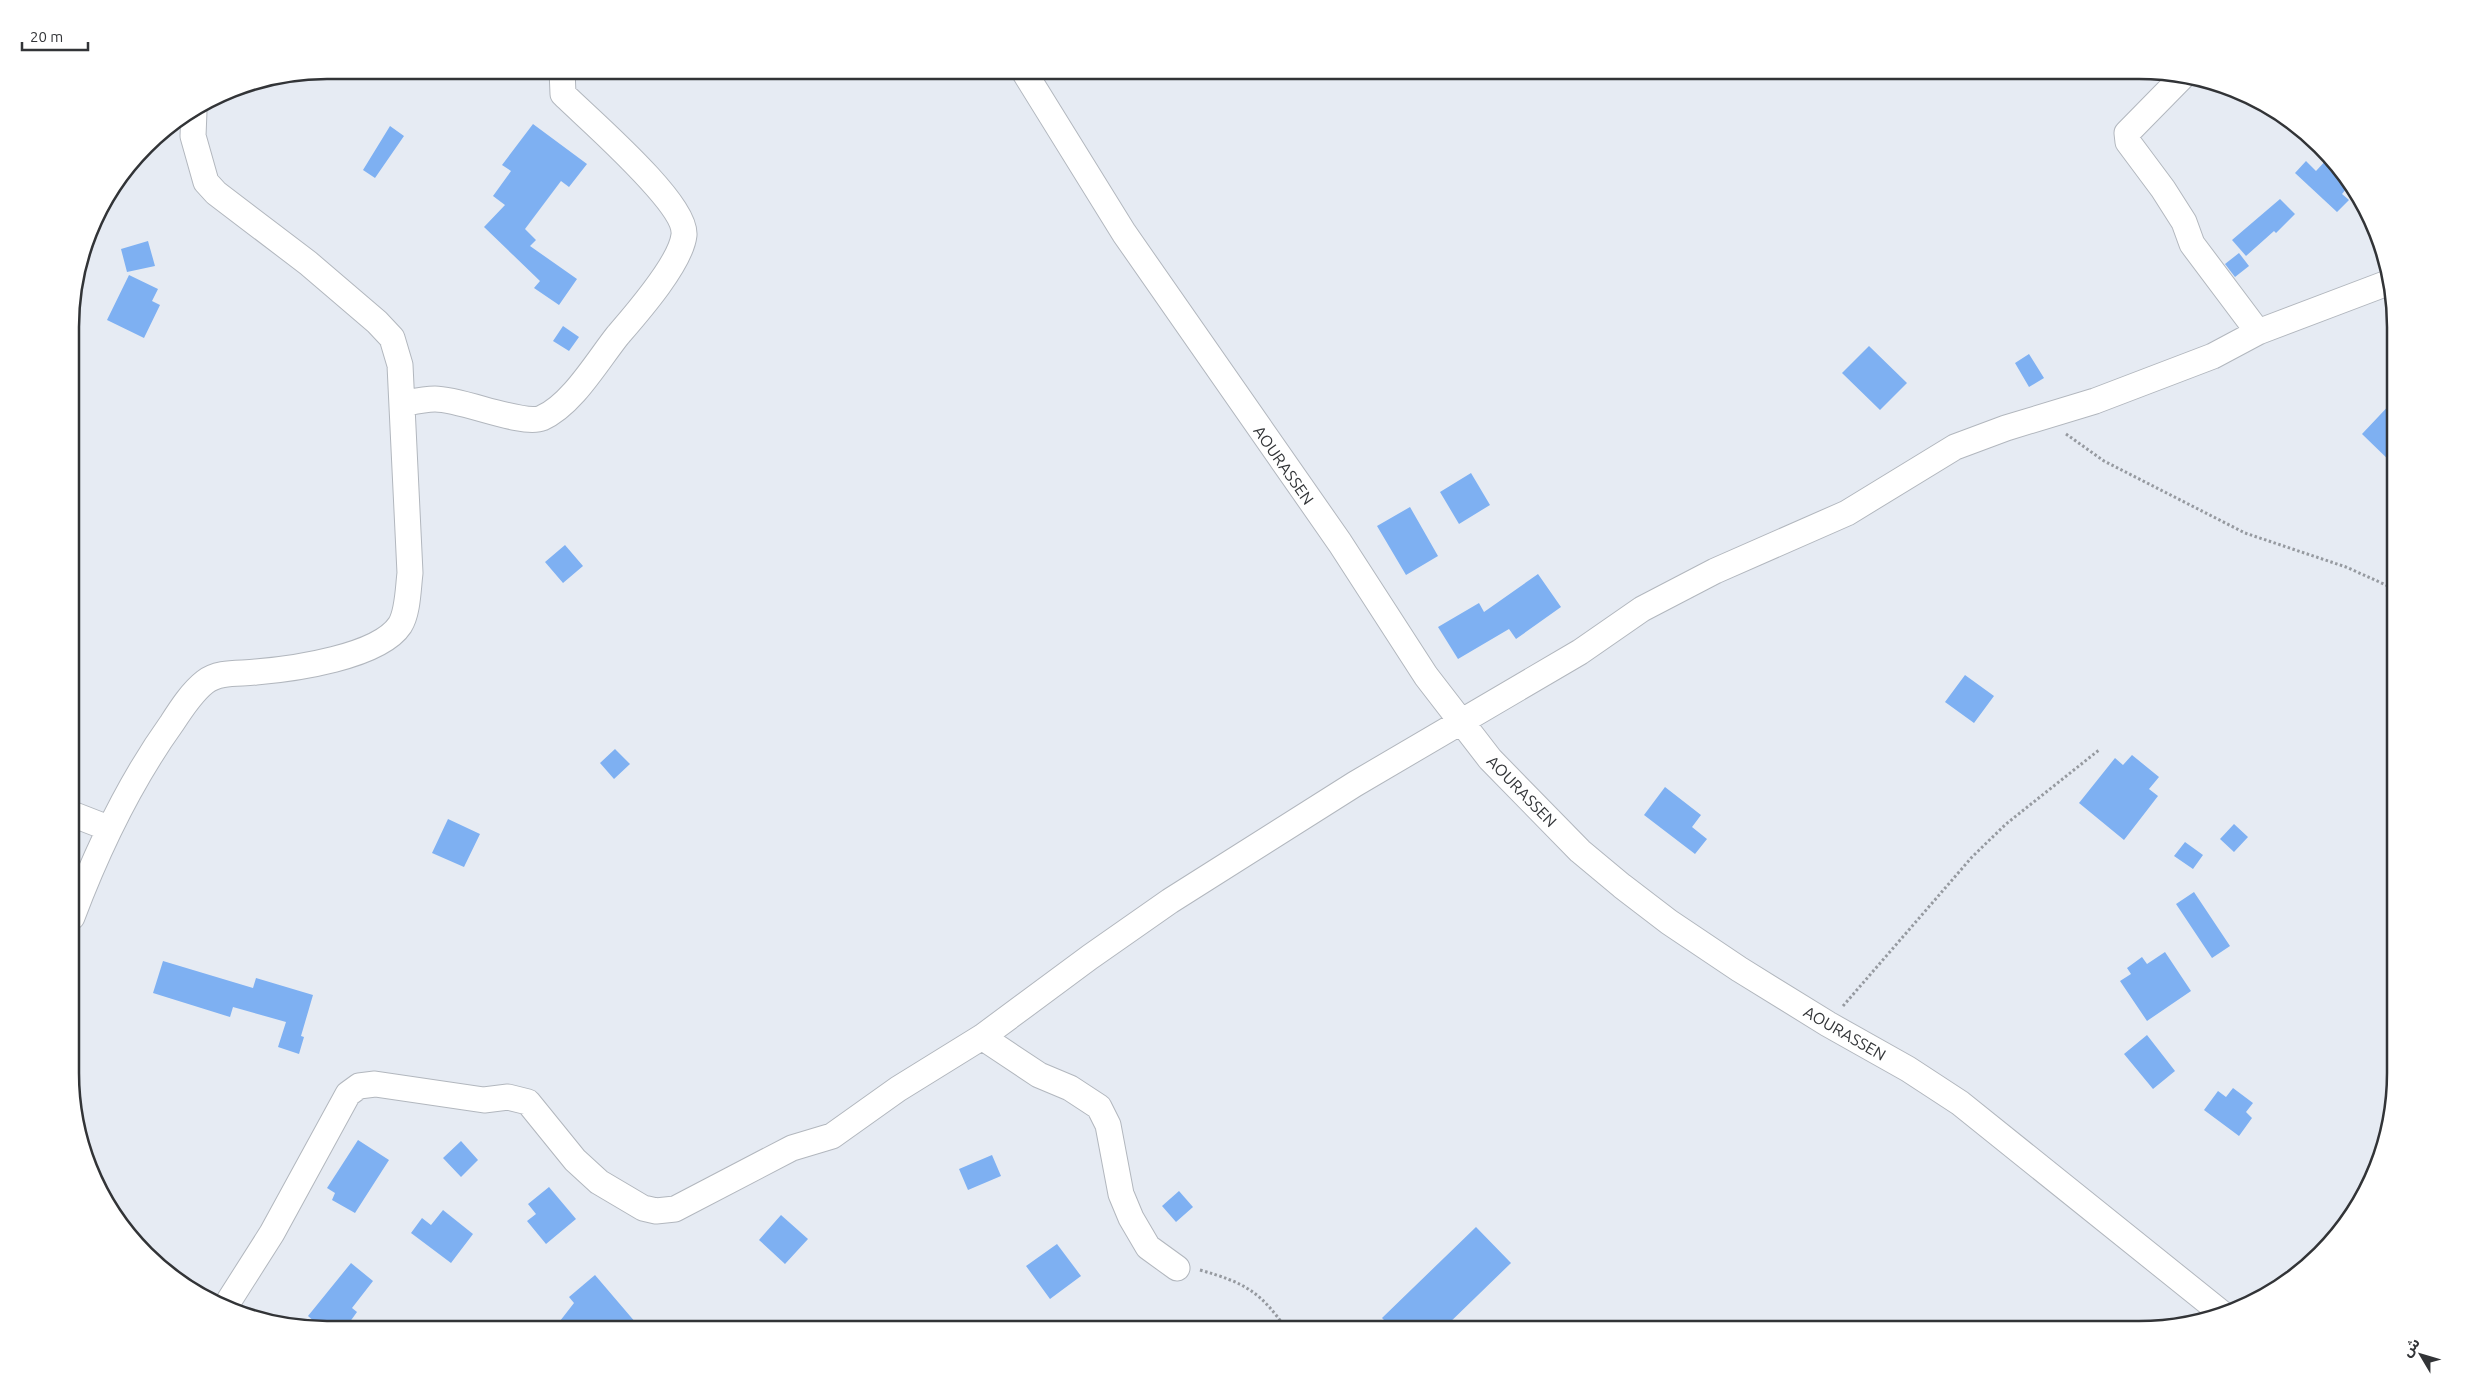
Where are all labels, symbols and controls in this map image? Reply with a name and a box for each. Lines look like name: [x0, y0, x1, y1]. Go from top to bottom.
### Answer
scale bar: [22, 20, 89, 52]
text: 20 m: [30, 28, 63, 45]
street label: AOURASSEN: [1250, 422, 1318, 508]
street label: AOURASSEN: [1484, 752, 1560, 830]
street label: AOURASSEN: [1801, 1002, 1889, 1064]
north arrow: [2396, 1330, 2446, 1380]
text: ش: [2399, 1335, 2423, 1359]

